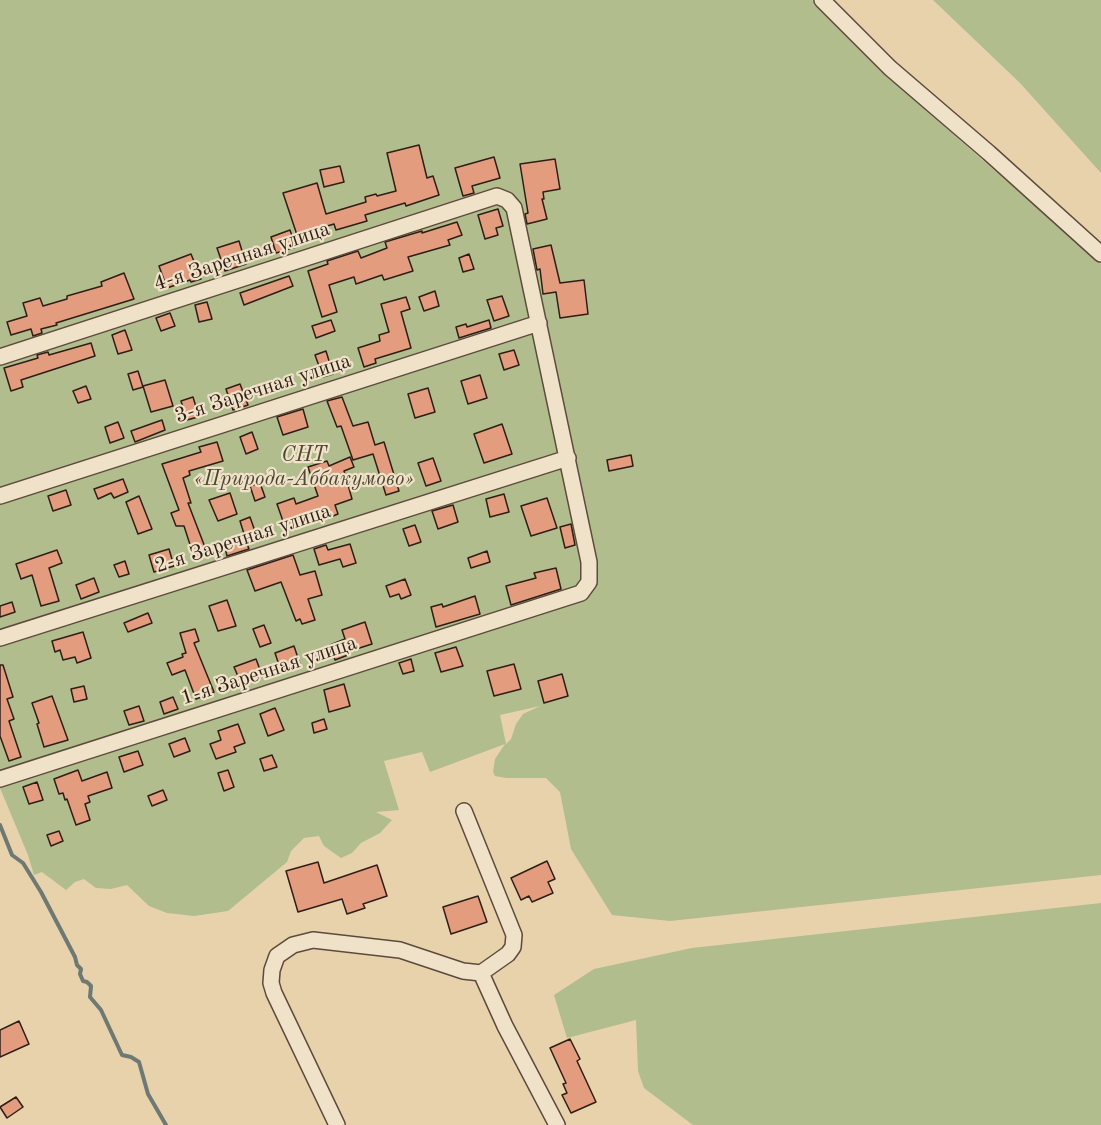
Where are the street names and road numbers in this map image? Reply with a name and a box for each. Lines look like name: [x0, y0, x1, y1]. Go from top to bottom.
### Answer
street label: 4-я Заречная улица: [151, 217, 333, 297]
street label: 3-я Заречная улица: [172, 349, 354, 429]
street label: 2-я Заречная улица: [152, 499, 334, 579]
street label: 1-я Заречная улица: [178, 631, 360, 711]

